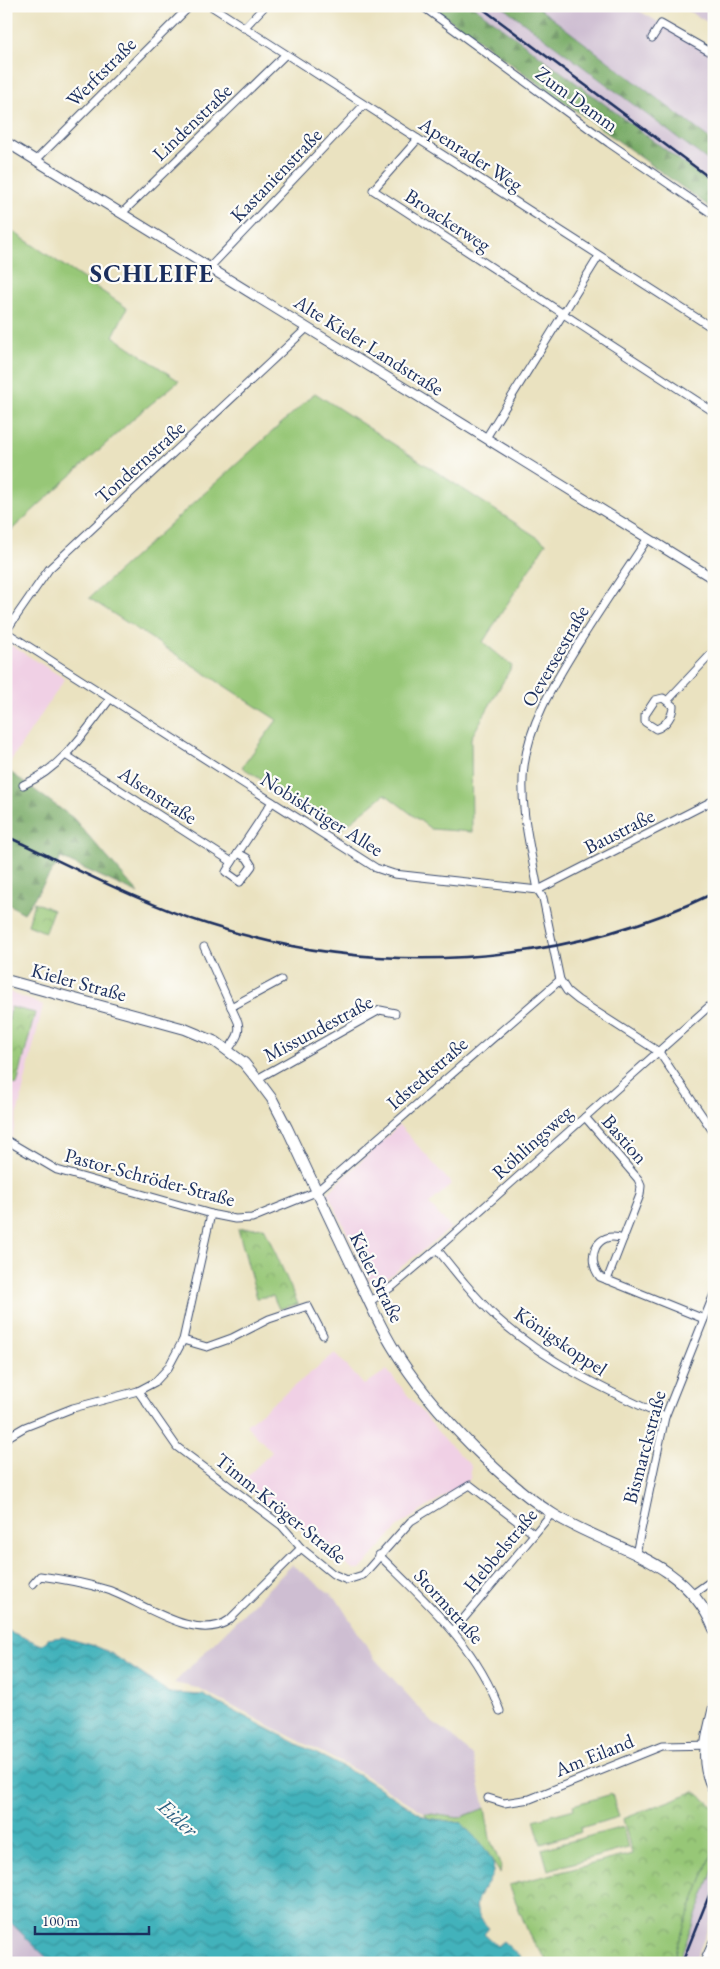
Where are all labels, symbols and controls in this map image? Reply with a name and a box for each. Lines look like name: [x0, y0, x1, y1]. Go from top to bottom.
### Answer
street label: Werftstraße: [60, 31, 142, 113]
street label: Zum Damm: [530, 60, 624, 138]
street label: Lindenstraße: [147, 77, 237, 166]
street label: Apenrader Weg: [413, 110, 528, 197]
street label: Kastanienstraße: [224, 122, 328, 228]
street label: Broackerweg: [400, 183, 496, 258]
district label: SCHLEIFE: [90, 257, 214, 289]
street label: Alte Kieler Landstraße: [288, 288, 449, 402]
street label: Tondernstraße: [90, 415, 191, 509]
street label: Oeverseestraße: [516, 600, 595, 711]
street label: Alsenstraße: [113, 759, 202, 830]
street label: Nobiskrüger Allee: [256, 766, 388, 862]
street label: Baustraße: [579, 802, 659, 860]
street label: Kieler Straße: [28, 957, 130, 1007]
street label: Missundestraße: [259, 988, 377, 1068]
street label: Idstedtstraße: [381, 1031, 473, 1115]
street label: Röhlingsweg: [486, 1099, 578, 1185]
street label: Bastion: [596, 1109, 654, 1170]
street label: Pastor-Schröder-Straße: [62, 1142, 238, 1212]
street label: Kieler Straße: [344, 1227, 410, 1327]
street label: Königskoppel: [509, 1300, 613, 1382]
street label: Bismarckstraße: [616, 1387, 672, 1506]
street label: Timm-Kröger-Straße: [210, 1447, 352, 1569]
street label: Hebbelstraße: [457, 1502, 543, 1598]
street label: Stormstraße: [408, 1563, 490, 1649]
street label: Am Eiland: [550, 1727, 638, 1783]
water label: Eider: [152, 1792, 204, 1843]
scale bar: [35, 1904, 149, 1936]
text: 100 m: [42, 1911, 79, 1930]

